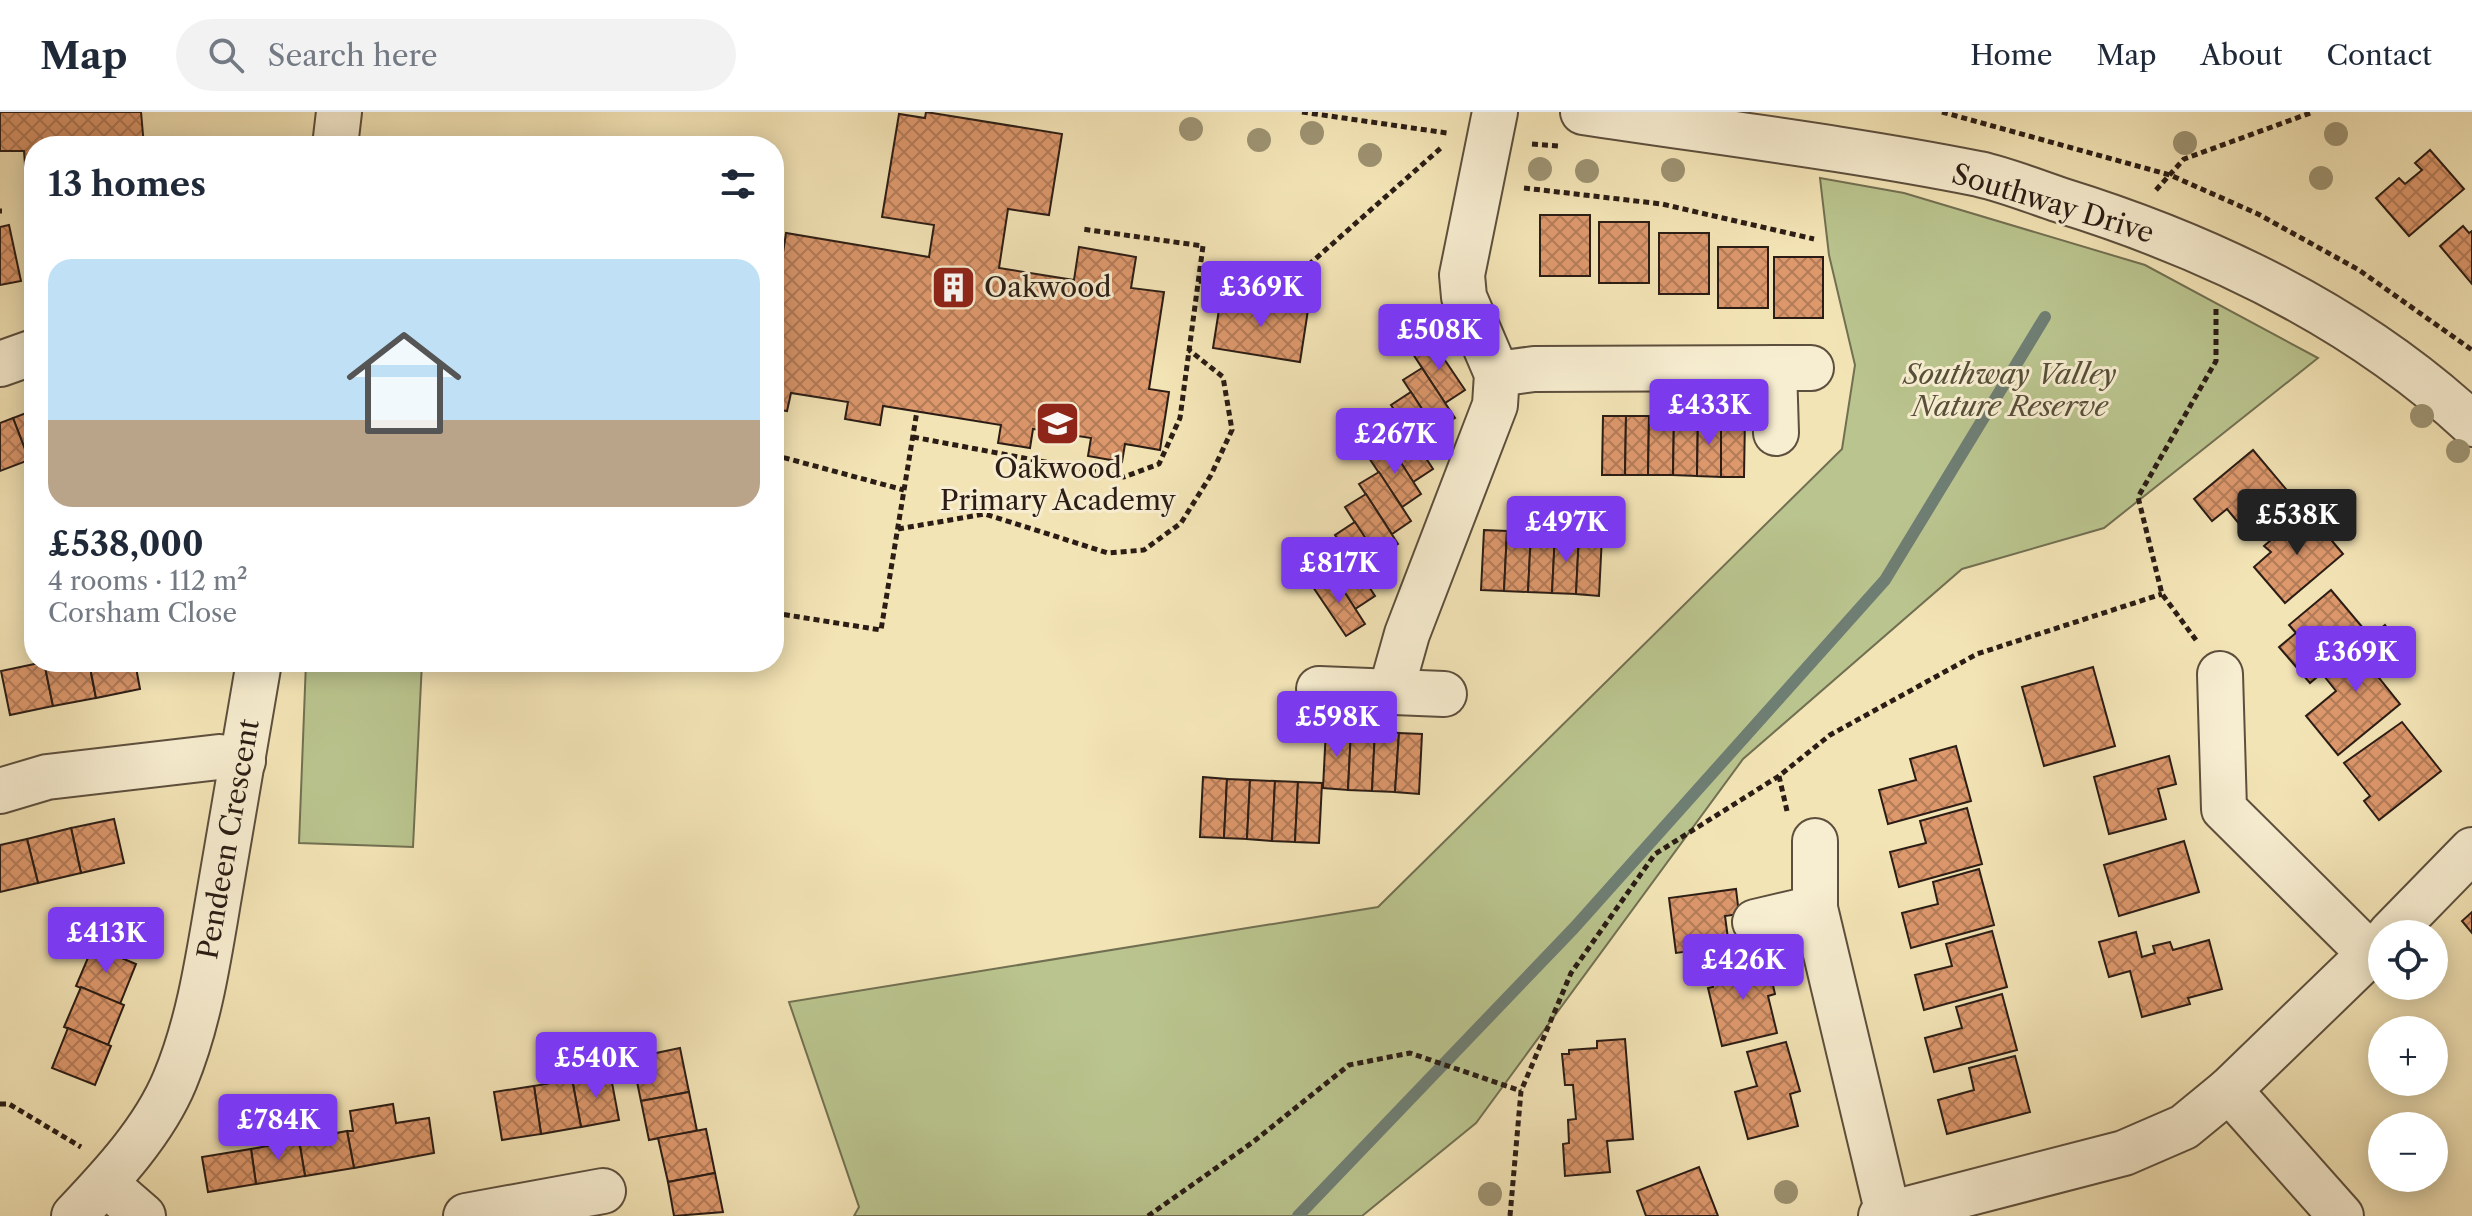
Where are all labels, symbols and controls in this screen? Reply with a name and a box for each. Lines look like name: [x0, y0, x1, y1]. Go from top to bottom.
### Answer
search box: [176, 19, 736, 91]
text: Map: [40, 32, 128, 79]
icon: search: [204, 33, 248, 77]
text: Search here: [268, 37, 438, 74]
text: Home: [1970, 38, 2052, 72]
text: Map: [2096, 38, 2156, 72]
text: About: [2200, 38, 2282, 72]
text: Contact: [2326, 38, 2432, 72]
street label: Southway Drive: [1948, 156, 2158, 250]
icon: filters: [716, 162, 760, 206]
text: 13 homes: [48, 163, 206, 205]
pin: £369K: [1205, 261, 1317, 329]
building icon: Oakwood: [929, 263, 977, 311]
place label: Oakwood: [984, 270, 1111, 304]
text: £369K: [1219, 271, 1303, 303]
pin: £508K: [1383, 304, 1495, 372]
icon: home: [332, 311, 476, 455]
text: £508K: [1396, 314, 1482, 346]
park label: Southway Valley Nature Reserve: [1902, 357, 2116, 423]
pin: £433K: [1653, 379, 1765, 447]
text: £433K: [1667, 389, 1751, 421]
school or university icon: Oakwood Primary Academy: [1034, 399, 1082, 447]
pin: £267K: [1339, 408, 1451, 476]
text: £267K: [1354, 418, 1436, 450]
place label: Oakwood Primary Academy: [940, 451, 1176, 517]
pin: £538K: [2241, 489, 2353, 557]
pin: £497K: [1510, 496, 1622, 564]
text: £538K: [2255, 499, 2339, 531]
text: £497K: [1525, 506, 1607, 538]
text: £538,000: [48, 523, 204, 565]
pin: £817K: [1283, 537, 1395, 605]
text: £817K: [1299, 547, 1379, 579]
text: 4 rooms · 112 m²: [48, 565, 248, 597]
text: Corsham Close: [48, 597, 237, 629]
pin: £369K: [2300, 626, 2412, 694]
text: £369K: [2314, 636, 2398, 668]
pin: £598K: [1281, 691, 1393, 759]
text: £598K: [1295, 701, 1379, 733]
street label: Pendeen Crescent: [190, 716, 266, 962]
pin: £413K: [50, 907, 162, 975]
text: £413K: [66, 917, 146, 949]
map controls: [2368, 920, 2448, 1192]
button: locate: [2368, 920, 2448, 1000]
pin: £426K: [1687, 934, 1799, 1002]
text: £426K: [1701, 944, 1785, 976]
button: +: [2368, 1016, 2448, 1096]
pin: £540K: [540, 1032, 652, 1100]
text: £540K: [554, 1042, 638, 1074]
pin: £784K: [222, 1094, 334, 1162]
text: £784K: [236, 1104, 320, 1136]
button: −: [2368, 1112, 2448, 1192]

